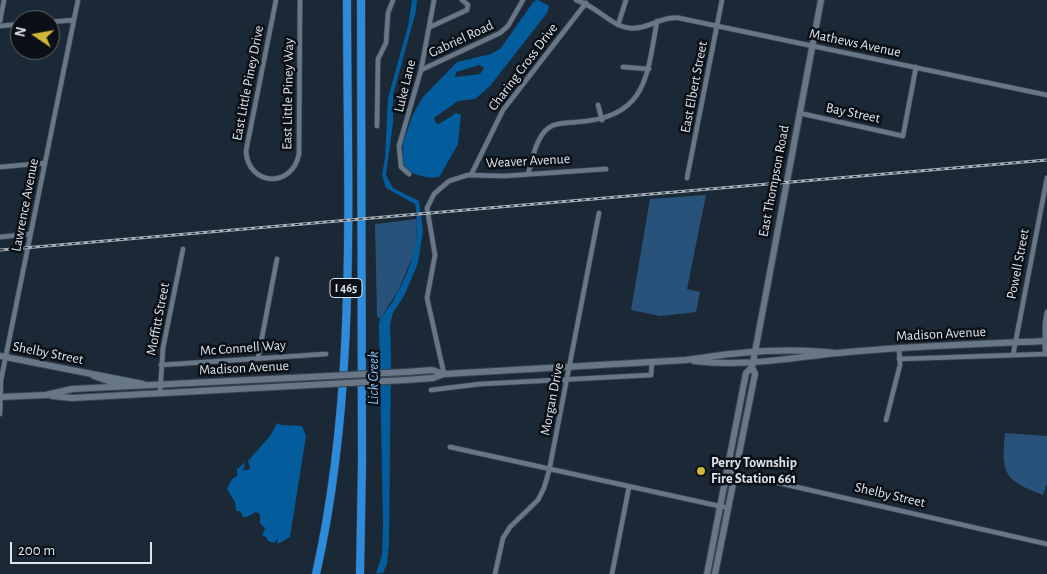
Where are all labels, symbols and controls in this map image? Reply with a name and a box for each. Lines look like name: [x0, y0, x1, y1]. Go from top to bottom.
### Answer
north arrow: [10, 10, 60, 60]
street label: Gabriel Road: [426, 17, 496, 61]
street label: Charing Cross Drive: [485, 20, 561, 114]
street label: East Little Piney Drive: [229, 24, 267, 142]
street label: Mathews Avenue: [808, 25, 902, 61]
text: N: [13, 26, 29, 38]
street label: East Little Piney Way: [279, 38, 297, 150]
street label: East Elbert Street: [677, 40, 711, 134]
street label: Luke Lane: [390, 58, 420, 114]
street label: Bay Street: [824, 99, 882, 127]
street label: East Thompson Road: [755, 124, 793, 238]
street label: Weaver Avenue: [485, 150, 571, 172]
street label: Lawrence Avenue: [8, 157, 42, 253]
street label: Powell Street: [1003, 227, 1033, 301]
road number: I 465: [330, 278, 362, 298]
street label: Moffitt Street: [143, 281, 173, 357]
street label: Madison Avenue: [895, 323, 987, 345]
street label: Mc Connell Way: [199, 337, 287, 359]
street label: Shelby Street: [11, 338, 85, 368]
water label: Lick Creek: [364, 351, 382, 405]
street label: Madison Avenue: [198, 357, 290, 379]
street label: Morgan Drive: [537, 361, 567, 437]
place label: Perry Township Fire Station 661: [711, 455, 797, 488]
marker: Perry Township Fire Station 661: [695, 465, 707, 477]
street label: Shelby Street: [853, 479, 927, 511]
scale bar: [12, 532, 155, 564]
text: 200 m: [18, 543, 55, 558]

